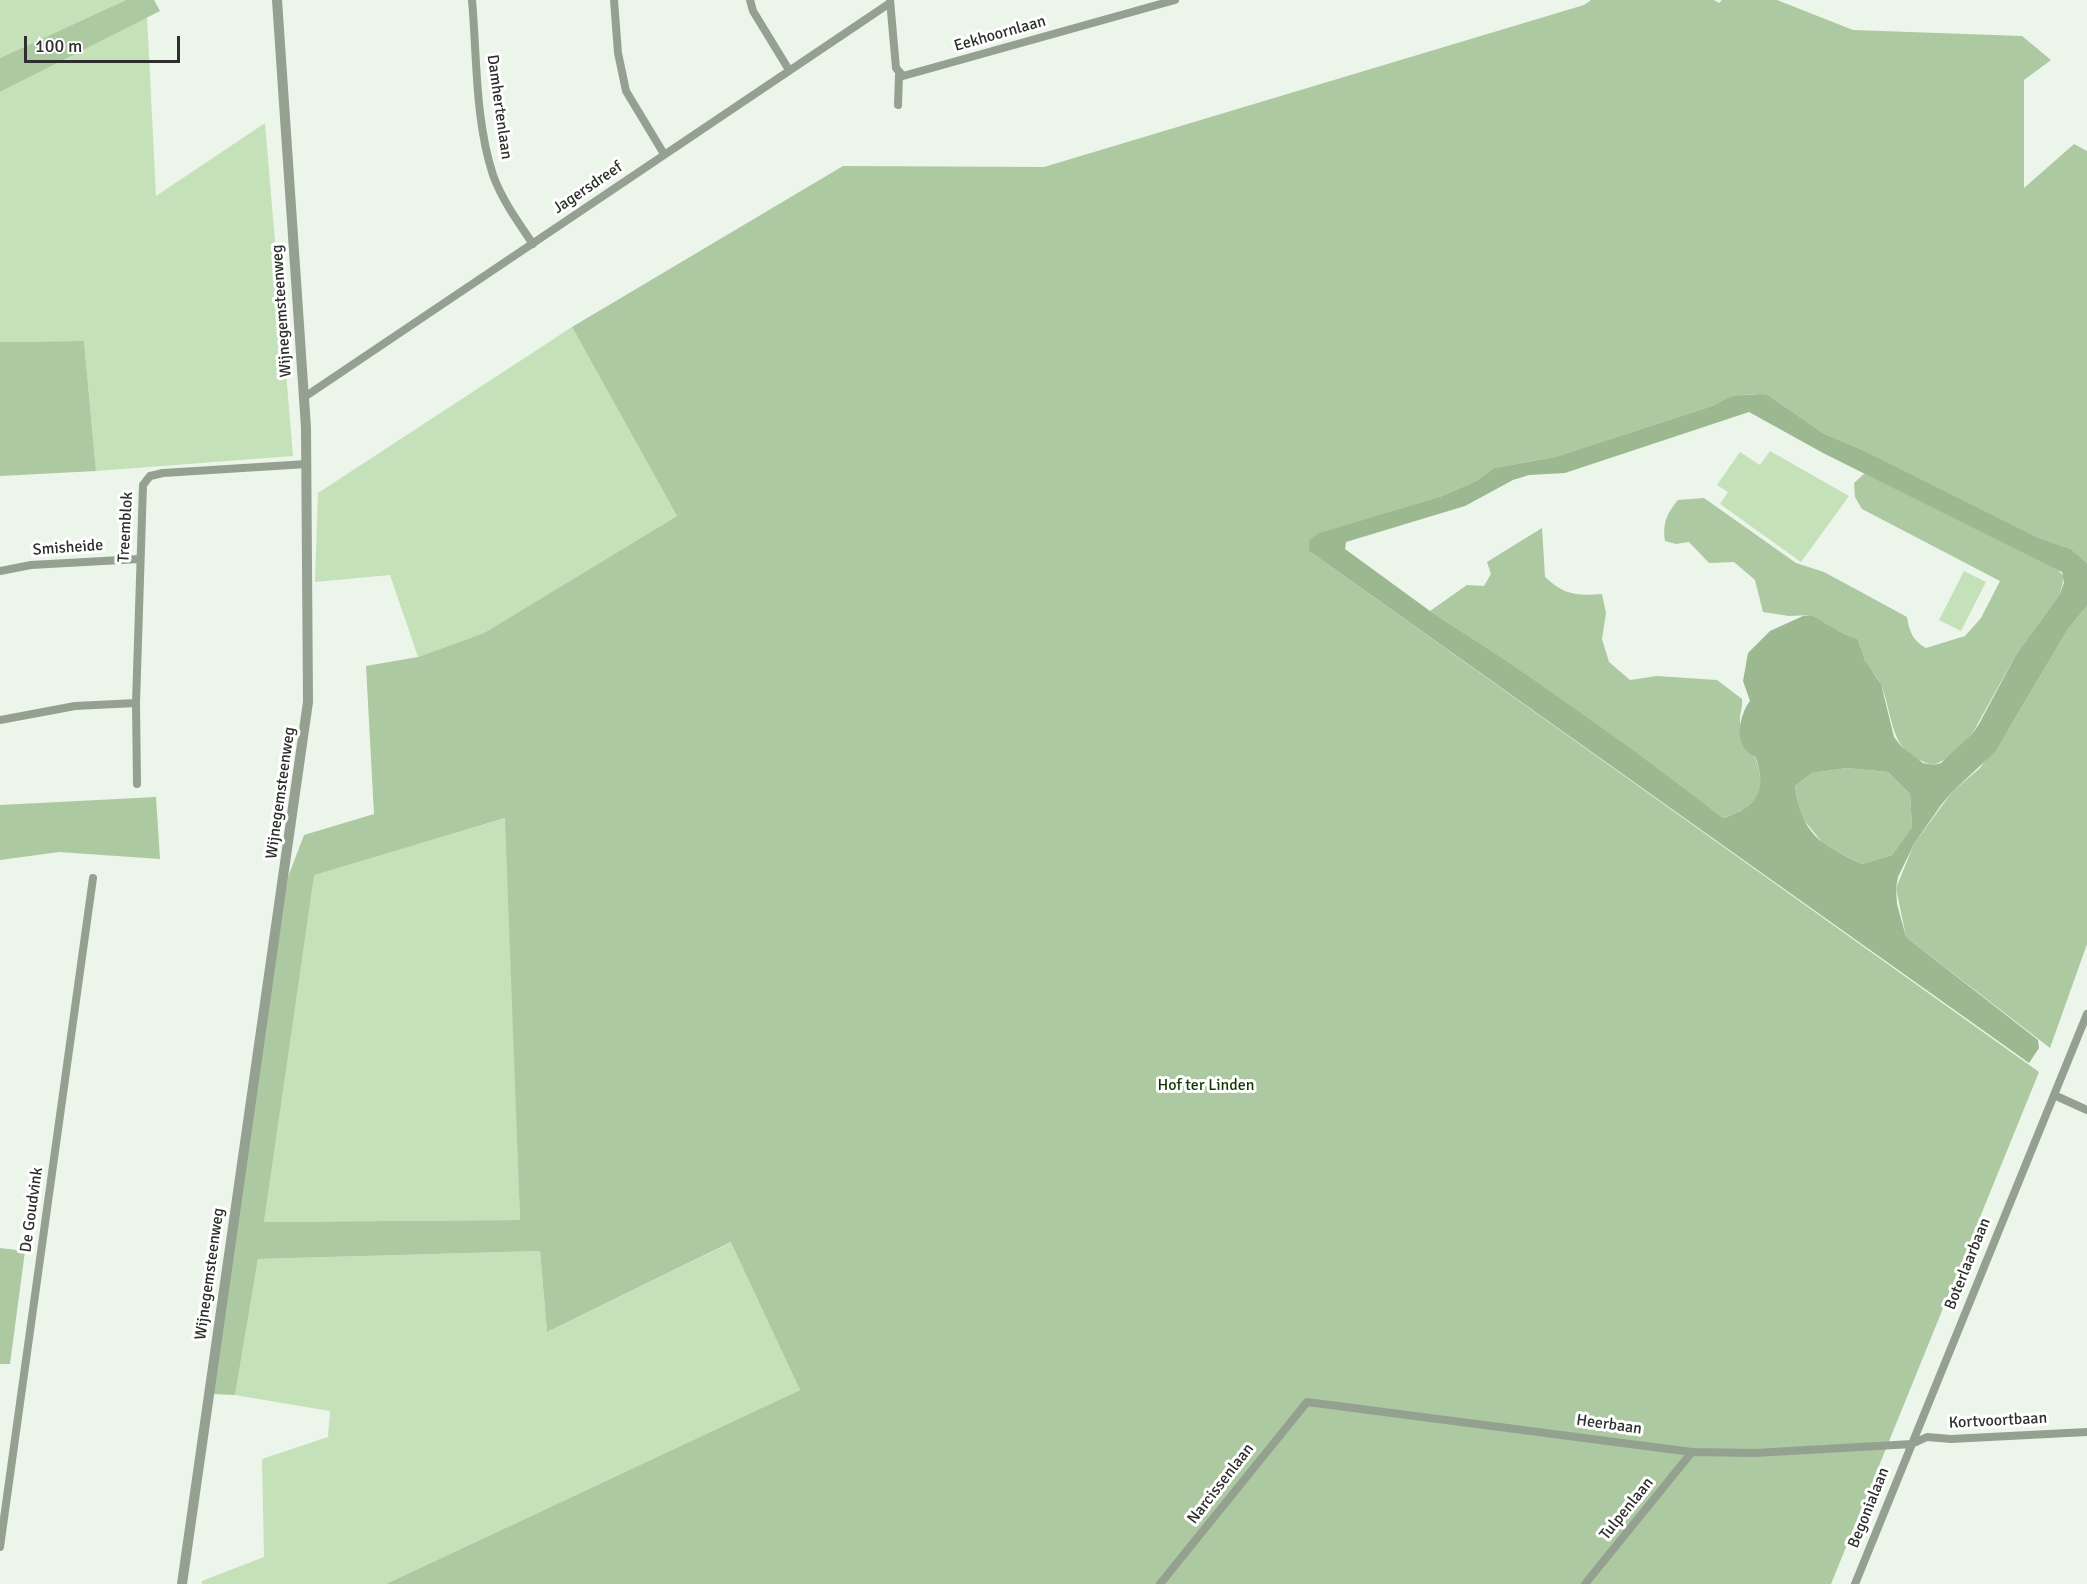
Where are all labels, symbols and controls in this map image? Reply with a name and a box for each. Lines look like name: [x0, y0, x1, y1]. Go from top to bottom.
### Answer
street label: Eekhoornlaan: [952, 12, 1048, 56]
scale bar: [27, 24, 183, 62]
text: 100 m: [35, 35, 82, 57]
street label: Damhertenlaan: [482, 53, 516, 161]
street label: Jagersdreef: [550, 158, 626, 218]
street label: Wijnegemsteenweg: [268, 244, 296, 378]
street label: Treemblok: [115, 491, 137, 563]
street label: Smisheide: [32, 536, 104, 560]
street label: Wijnegemsteenweg: [262, 726, 300, 860]
park label: Hof ter Linden: [1157, 1076, 1255, 1096]
street label: De Goudvink: [17, 1166, 47, 1254]
street label: Wijnegemsteenweg: [191, 1207, 229, 1341]
street label: Boterlaarbaan: [1941, 1215, 1995, 1313]
street label: Kortvoortbaan: [1948, 1409, 2048, 1433]
street label: Heerbaan: [1575, 1411, 1643, 1439]
street label: Narcissenlaan: [1184, 1440, 1258, 1528]
street label: Begonialaan: [1844, 1465, 1894, 1551]
street label: Tulpenlaan: [1596, 1474, 1658, 1544]

